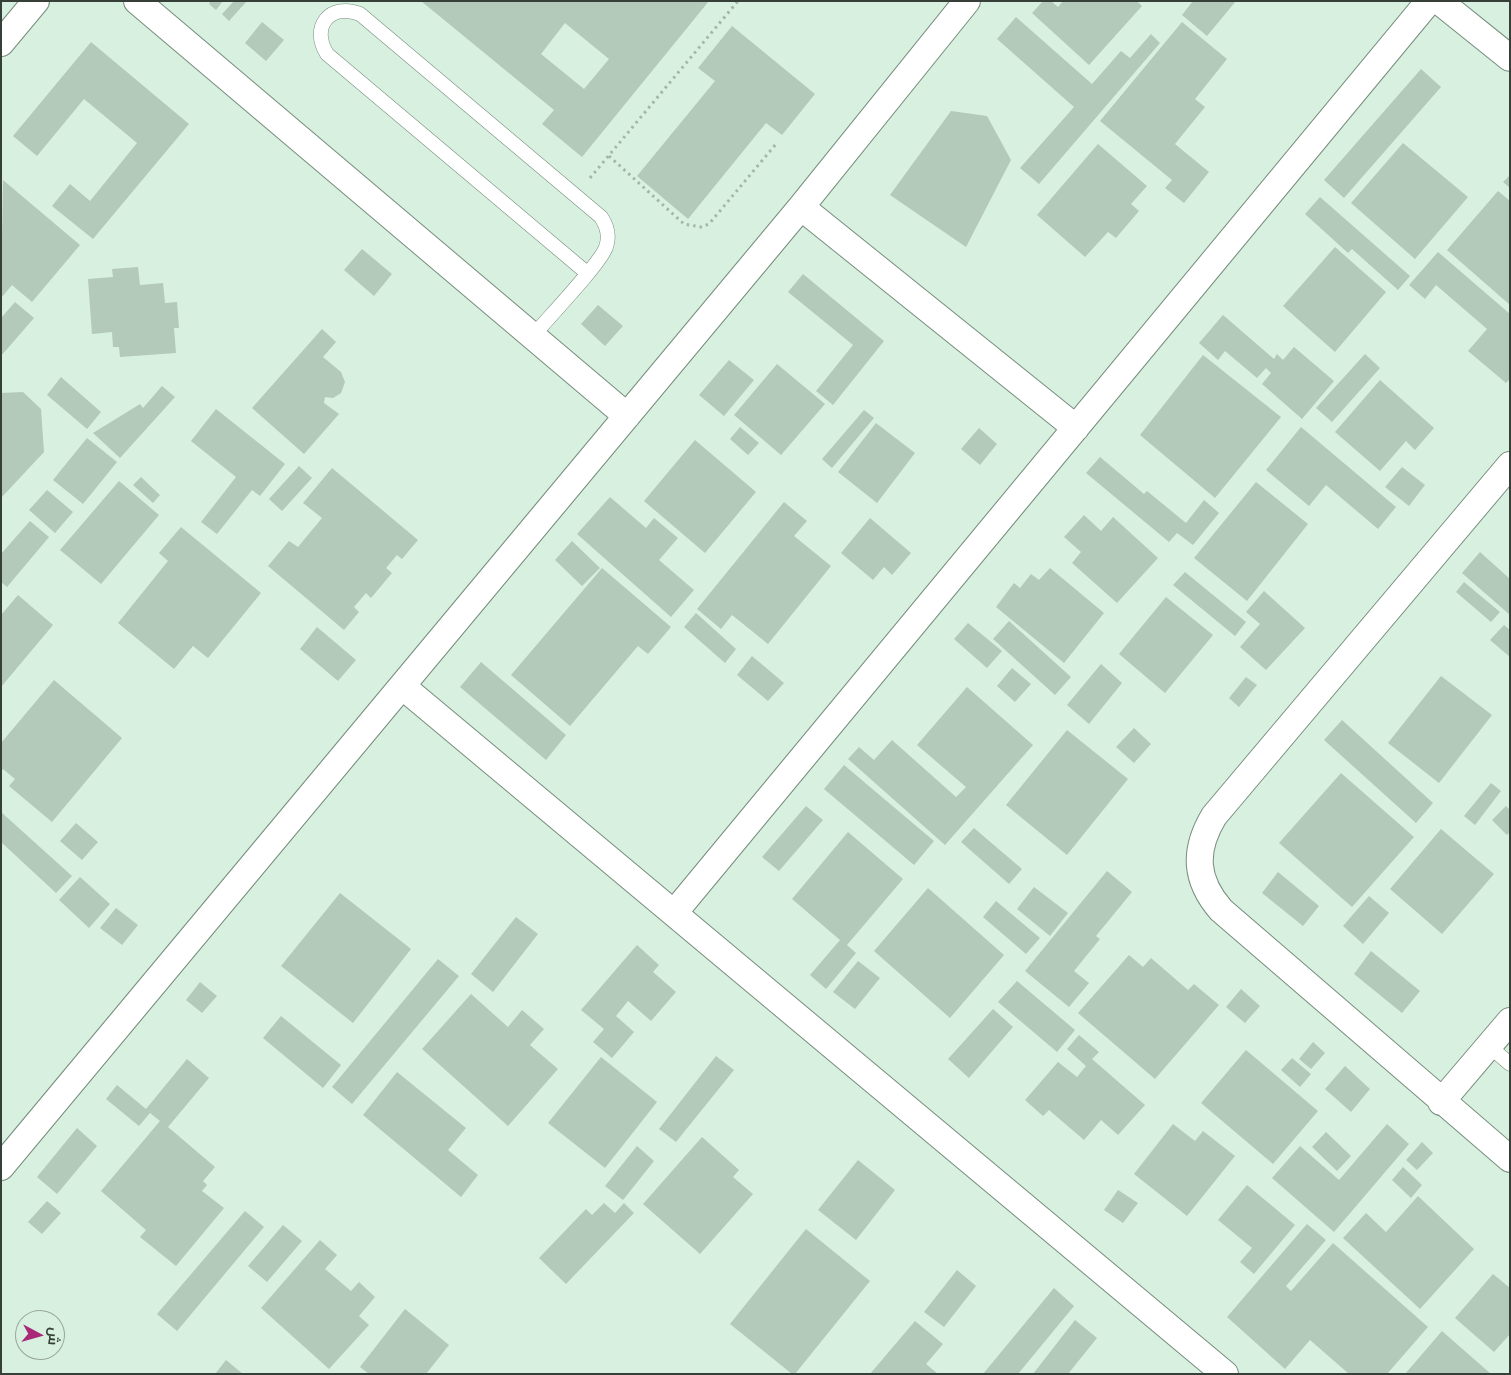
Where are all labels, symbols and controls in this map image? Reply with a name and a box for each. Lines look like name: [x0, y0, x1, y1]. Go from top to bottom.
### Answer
north arrow: [15, 1310, 65, 1360]
text: ش: [45, 1327, 64, 1346]

